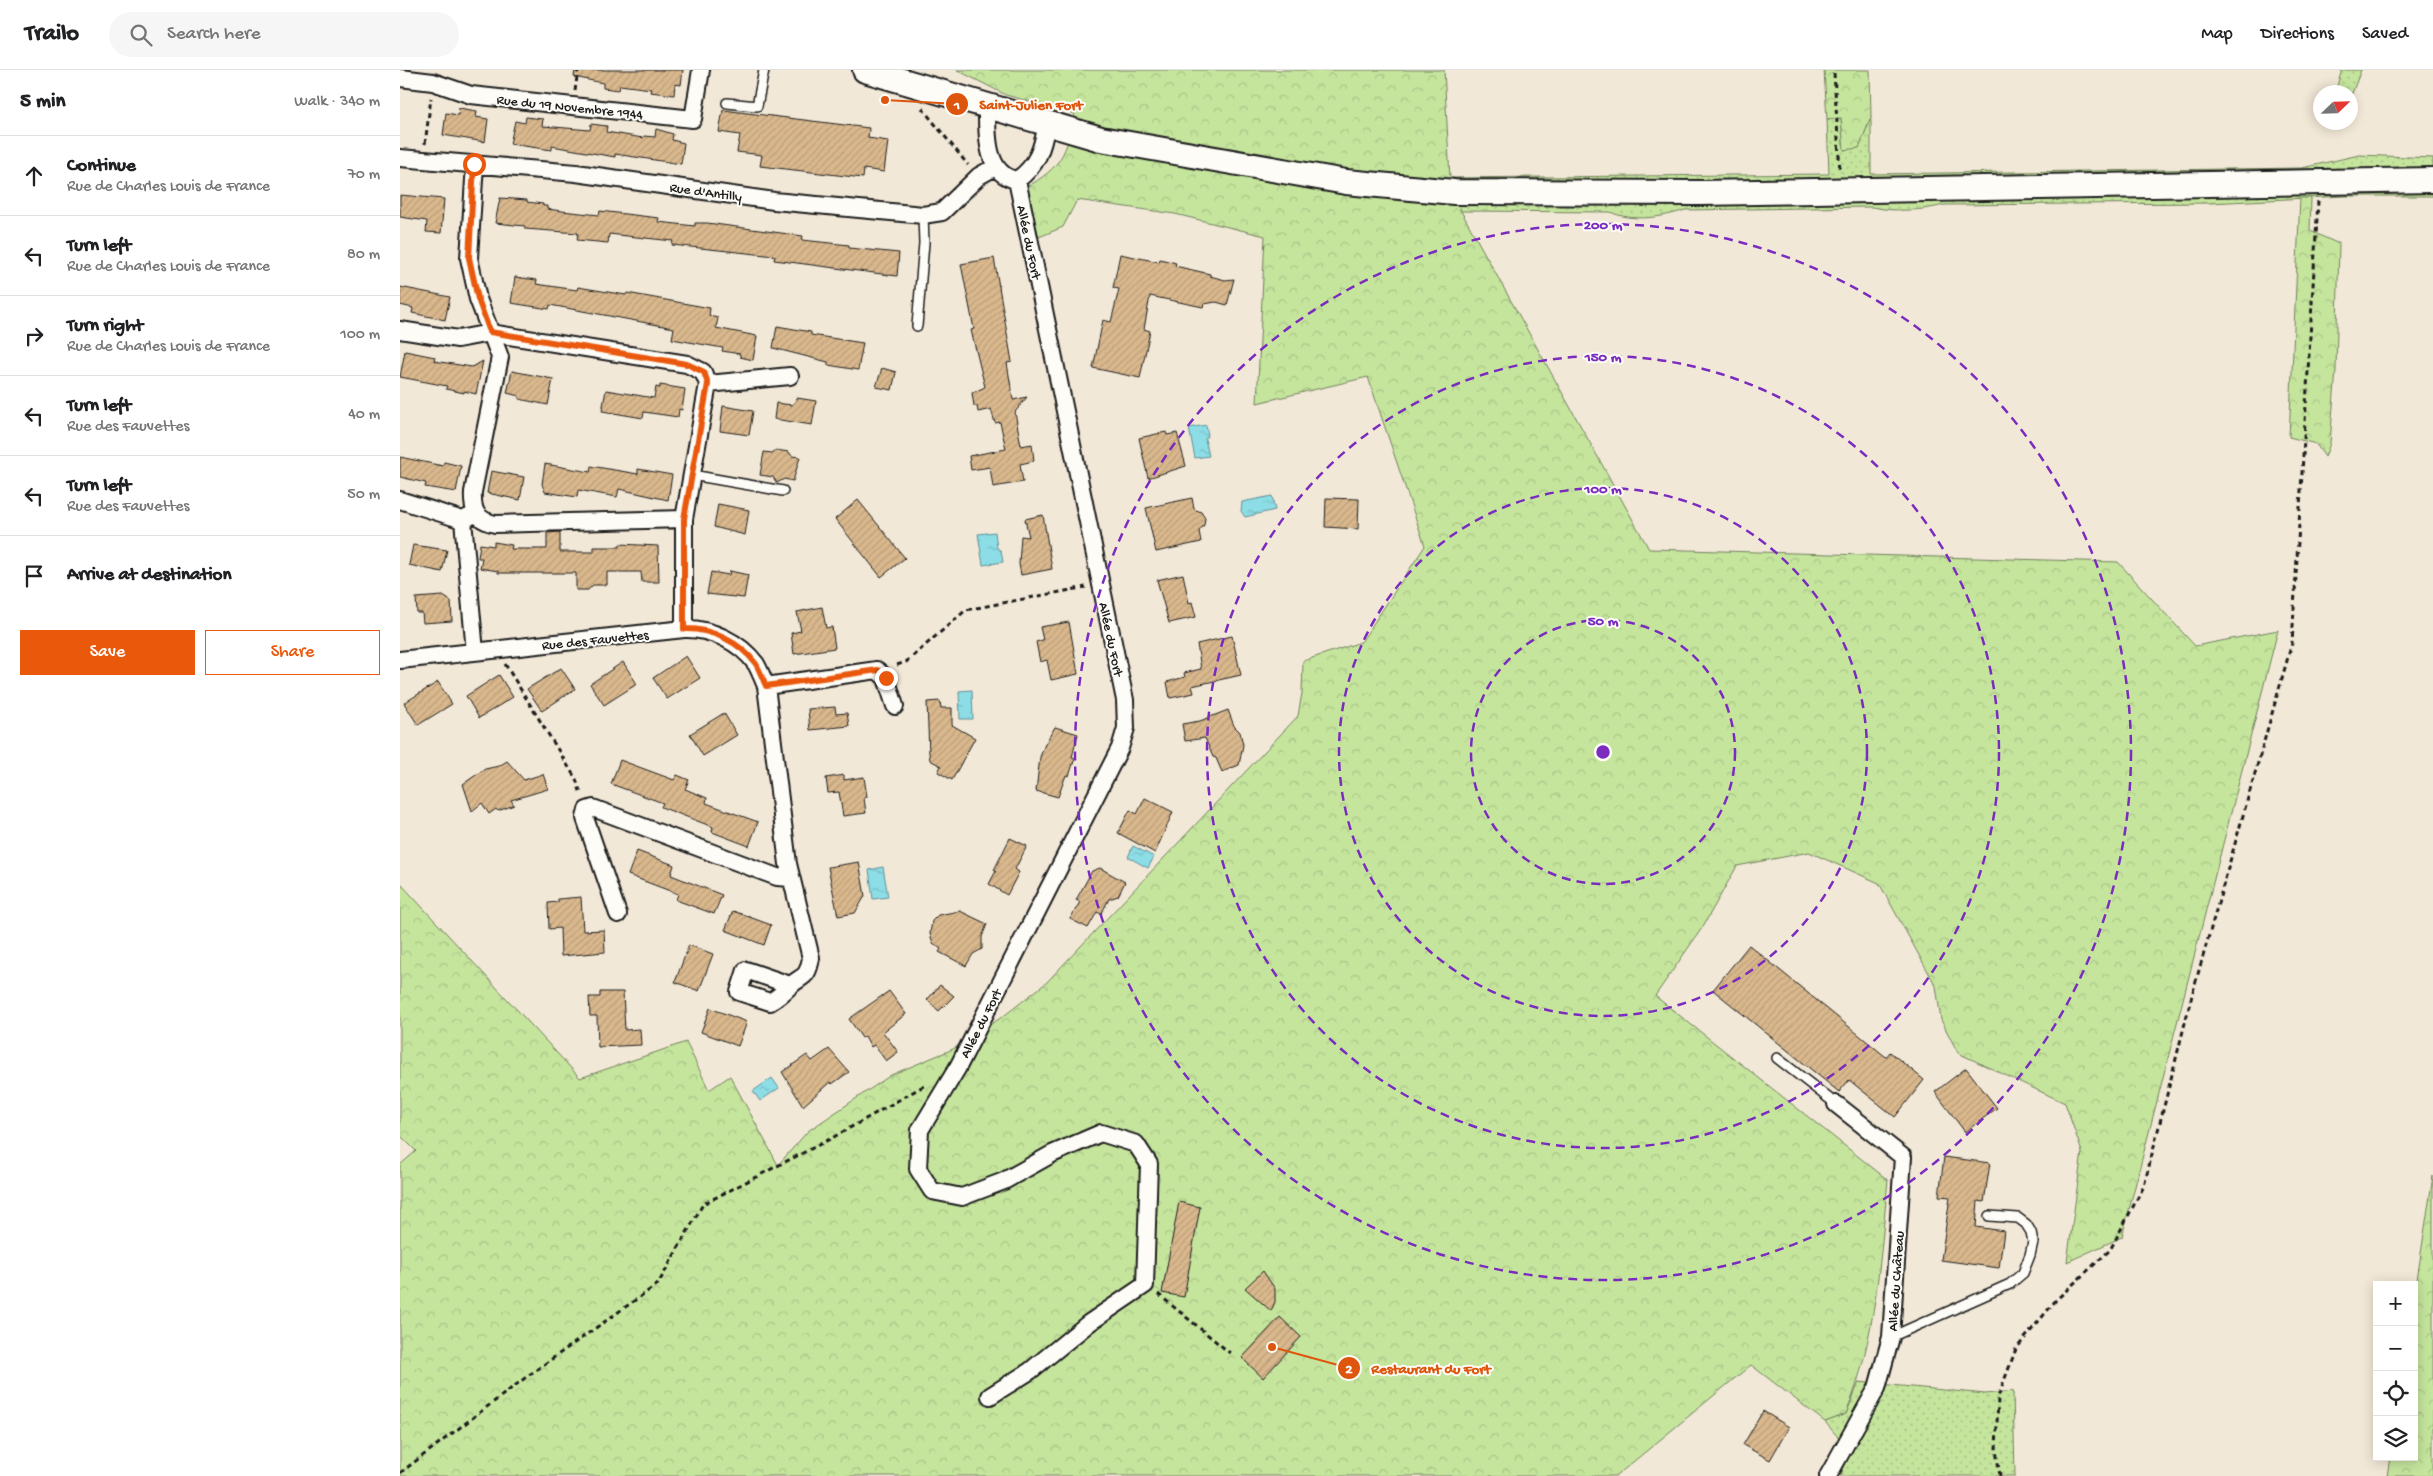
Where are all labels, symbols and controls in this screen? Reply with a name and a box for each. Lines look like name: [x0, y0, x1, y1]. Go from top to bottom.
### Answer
search box: [109, 12, 459, 57]
text: Trailo: [25, 20, 79, 49]
icon: search: [127, 21, 155, 49]
text: Search here: [167, 23, 261, 46]
text: Map: [2201, 24, 2233, 45]
text: Directions: [2261, 24, 2334, 45]
text: Saved: [2362, 24, 2408, 45]
north arrow: [2313, 85, 2358, 130]
callout: Saint-Julien Fort: [944, 89, 1093, 119]
text: 5 min: [20, 90, 65, 115]
street label: Rue du 19 Novembre 1944: [496, 92, 644, 125]
text: Walk · 340 m: [294, 93, 380, 112]
text: 1: [953, 97, 960, 115]
text: Saint-Julien Fort: [979, 97, 1085, 115]
route start: [463, 153, 486, 176]
text: Continue: [67, 155, 136, 178]
icon: ahead: [20, 162, 48, 190]
text: 70 m: [347, 166, 380, 185]
text: Rue de Charles Louis de France: [67, 178, 270, 197]
street label: Rue d'Antilly: [668, 180, 743, 207]
street label: Allée du Fort: [1011, 204, 1044, 282]
text: 200 m: [1584, 217, 1623, 235]
text: Turn left: [67, 235, 131, 258]
icon: left: [20, 242, 48, 270]
text: 80 m: [347, 246, 380, 265]
text: Rue de Charles Louis de France: [67, 258, 270, 277]
text: Turn right: [67, 315, 143, 338]
icon: right: [20, 322, 48, 350]
text: 100 m: [340, 326, 380, 345]
text: Rue de Charles Louis de France: [67, 338, 270, 357]
text: 150 m: [1584, 349, 1622, 367]
text: Turn left: [67, 395, 131, 418]
icon: left: [20, 402, 48, 430]
text: 40 m: [348, 406, 380, 425]
text: Rue des Fauvettes: [67, 418, 189, 437]
text: Turn left: [67, 475, 131, 498]
text: 100 m: [1583, 481, 1622, 499]
icon: left: [20, 482, 48, 510]
text: 50 m: [347, 486, 380, 505]
text: Rue des Fauvettes: [67, 498, 189, 517]
icon: arrive: [20, 562, 48, 590]
text: Arrive at destination: [67, 564, 231, 587]
street label: Allée du Fort: [1093, 601, 1126, 679]
text: 50 m: [1588, 613, 1619, 631]
street label: Rue des Fauvettes: [541, 627, 650, 656]
button: Save: [20, 630, 195, 675]
button: Share: [205, 630, 380, 675]
route end: [875, 667, 898, 690]
centre of rings: [1594, 743, 1612, 761]
street label: Allée du Fort: [958, 986, 1007, 1062]
street label: Allée du Château: [1886, 1230, 1910, 1332]
map controls: [2373, 1281, 2418, 1461]
button: +: [2373, 1281, 2418, 1326]
button: −: [2373, 1326, 2418, 1371]
callout: Restaurant du Fort: [1337, 1353, 1501, 1383]
text: 2: [1345, 1361, 1353, 1379]
text: Restaurant du Fort: [1370, 1361, 1493, 1379]
button: locate: [2373, 1371, 2418, 1416]
button: layers: [2373, 1416, 2418, 1461]

